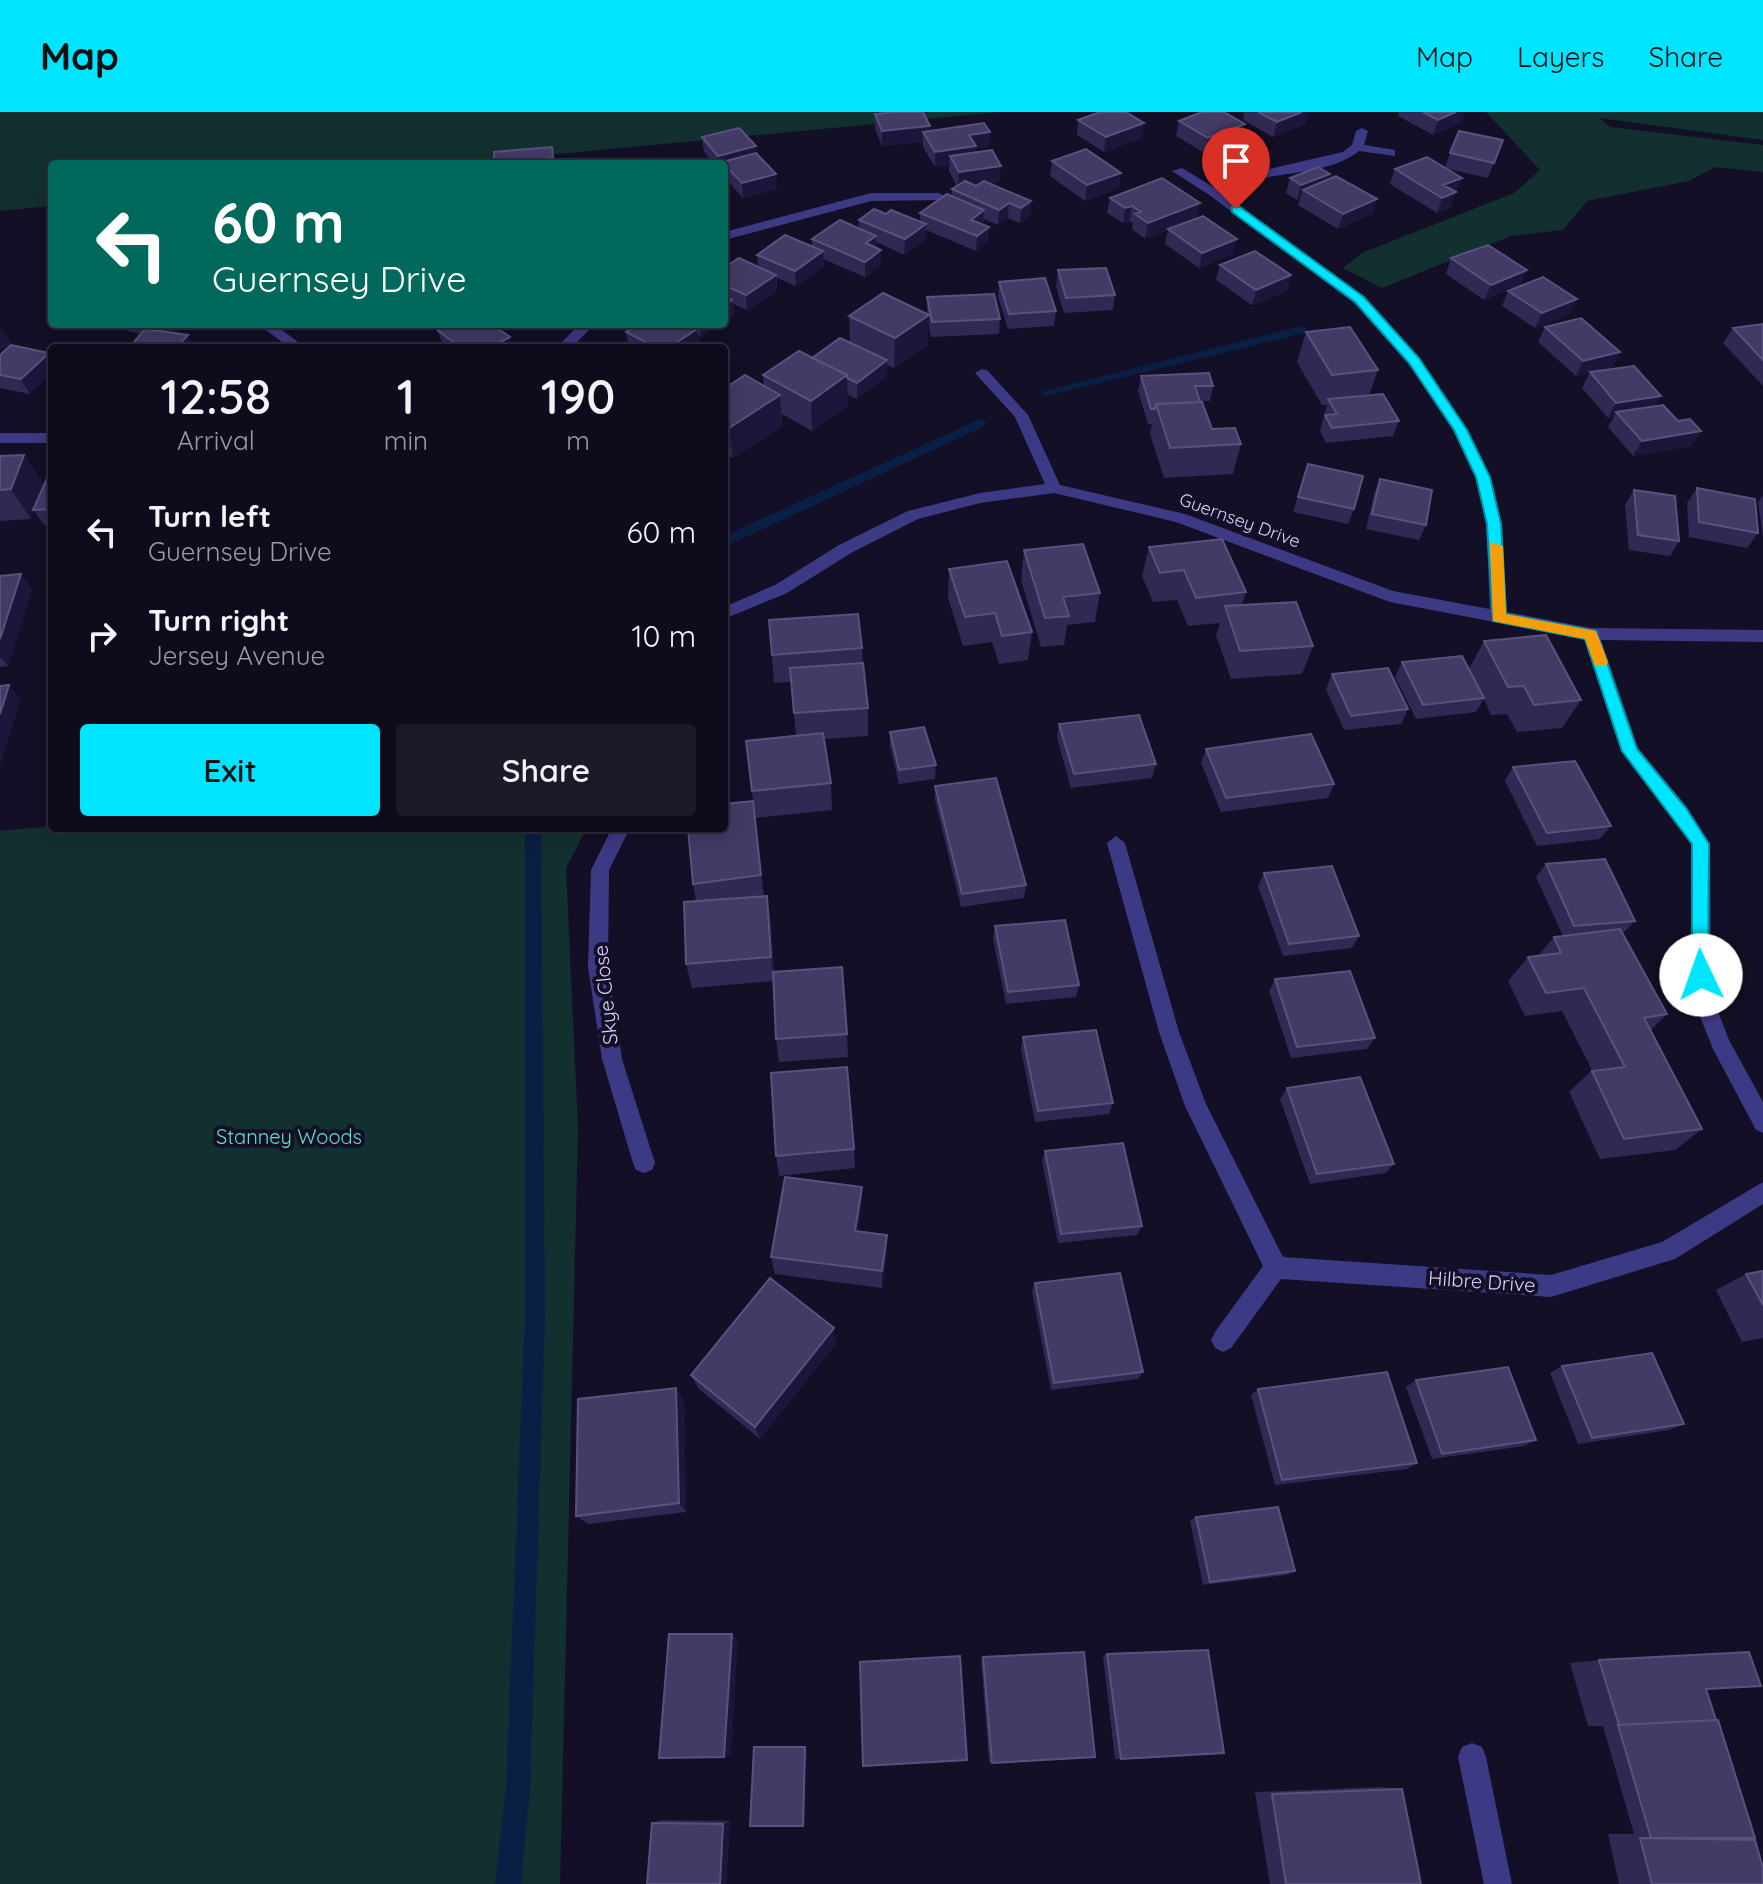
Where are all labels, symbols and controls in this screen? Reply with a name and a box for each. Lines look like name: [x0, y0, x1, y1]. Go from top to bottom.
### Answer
text: Map: [40, 32, 119, 80]
text: Map: [1416, 39, 1473, 74]
text: Layers: [1517, 39, 1604, 74]
text: Share: [1648, 39, 1723, 74]
pin: [1202, 127, 1270, 209]
icon: arrive: [1214, 139, 1258, 183]
text: 60 m: [212, 187, 345, 257]
icon: left: [80, 192, 184, 296]
text: Guernsey Drive: [212, 256, 466, 301]
text: 12:58: [161, 366, 271, 426]
text: 1: [397, 366, 415, 426]
text: 190: [541, 366, 615, 426]
text: Arrival: [177, 424, 255, 457]
text: min: [384, 424, 428, 457]
text: m: [566, 424, 590, 457]
street label: Guernsey Drive: [1176, 487, 1304, 553]
text: Turn left: [148, 497, 271, 535]
icon: left: [80, 510, 124, 554]
text: 60 m: [626, 513, 696, 551]
text: Guernsey Drive: [148, 535, 332, 568]
text: Turn right: [148, 601, 289, 639]
icon: right: [80, 614, 124, 658]
text: 10 m: [632, 617, 696, 655]
text: Jersey Avenue: [148, 639, 325, 672]
button: Exit: [80, 724, 380, 816]
button: Share: [396, 724, 696, 816]
position arrow: [1659, 933, 1743, 1017]
street label: Skye Close: [587, 944, 623, 1046]
park label: Stanney Woods: [216, 1124, 362, 1149]
street label: Hilbre Drive: [1427, 1265, 1537, 1297]

